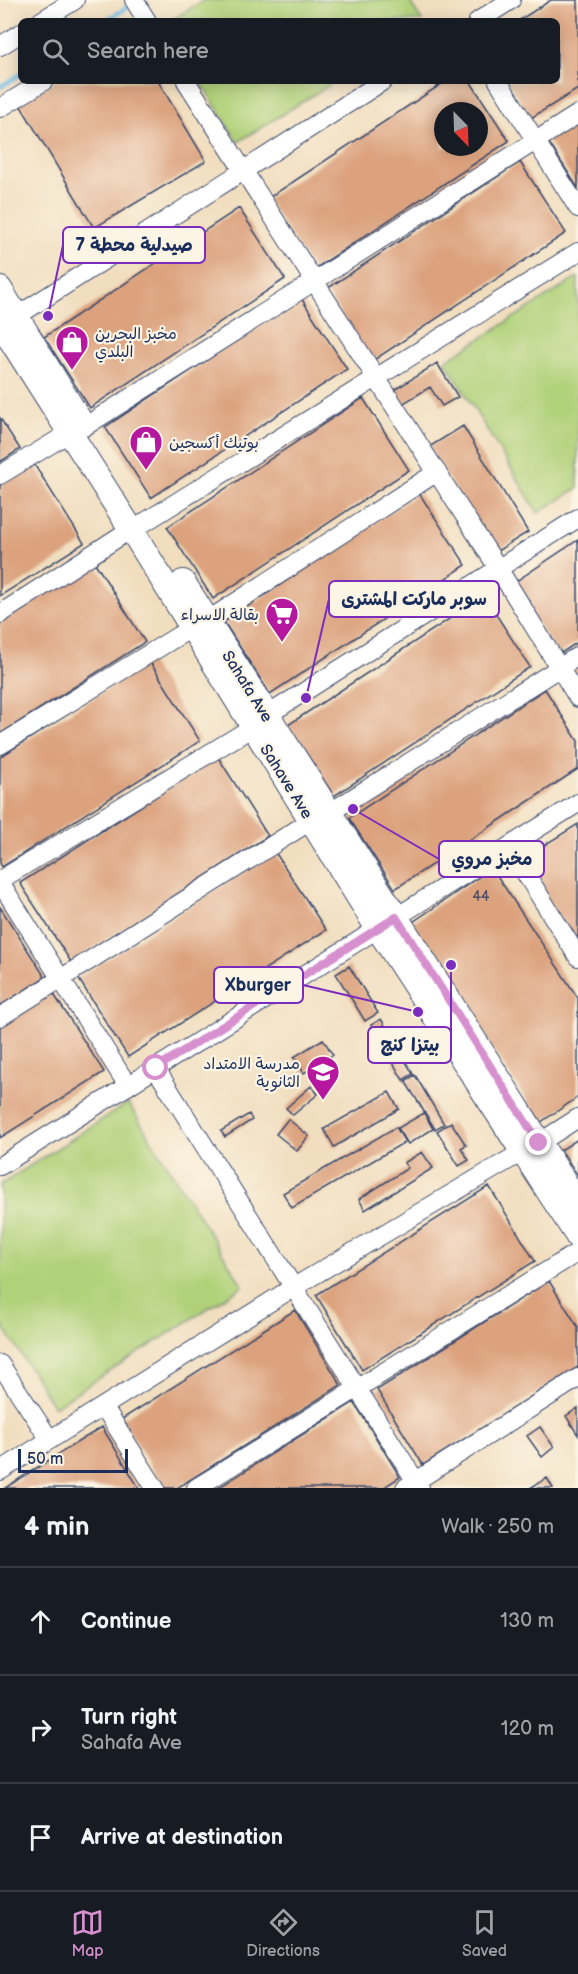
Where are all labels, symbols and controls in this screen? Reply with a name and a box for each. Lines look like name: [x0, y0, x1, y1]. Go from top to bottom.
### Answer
search box: [18, 18, 560, 84]
icon: search: [39, 35, 72, 68]
text: Search here: [87, 38, 209, 65]
north arrow: [434, 102, 488, 156]
callout: صيدلية محطة 7: [63, 227, 205, 263]
text: صيدلية محطة 7: [75, 235, 193, 256]
shop icon: مخبز البحرين البلدي: [54, 324, 90, 371]
place label: مخبز البحرين البلدي: [95, 325, 177, 363]
shop icon: بوتيك أكسجين: [128, 424, 164, 471]
place label: بوتيك أكسجين: [169, 434, 259, 453]
callout: سوبر ماركت المشترى: [329, 581, 499, 617]
text: سوبر ماركت المشترى: [341, 589, 487, 610]
supermarket icon: بقالة الاسراء: [264, 596, 300, 643]
place label: بقالة الاسراء: [181, 606, 259, 625]
street label: Sahafa Ave: [217, 648, 276, 726]
street label: Sahave Ave: [255, 741, 316, 823]
callout: مخبز مروي: [439, 841, 544, 877]
text: مخبز مروي: [451, 849, 533, 873]
house number: 44: [472, 888, 490, 905]
callout: Xburger: [214, 967, 303, 1003]
text: Xburger: [225, 975, 292, 996]
callout: بيتزا كنج: [368, 1027, 451, 1063]
text: بيتزا كنج: [381, 1035, 439, 1056]
route start: [142, 1054, 168, 1080]
school or university icon: مدرسة الامتداد الثانوية: [305, 1054, 341, 1101]
place label: مدرسة الامتداد الثانوية: [203, 1055, 300, 1092]
route end: [525, 1129, 551, 1155]
scale bar: [18, 1446, 128, 1474]
text: 50 m: [27, 1450, 63, 1469]
text: 4 min: [24, 1512, 89, 1543]
text: Walk · 250 m: [441, 1515, 554, 1539]
icon: ahead: [24, 1605, 57, 1638]
text: Continue: [81, 1608, 171, 1635]
text: 130 m: [500, 1609, 554, 1633]
text: Turn right: [81, 1704, 177, 1731]
icon: right: [24, 1713, 57, 1746]
text: 120 m: [501, 1717, 554, 1741]
text: Sahafa Ave: [81, 1731, 182, 1755]
icon: arrive: [24, 1821, 57, 1854]
text: Arrive at destination: [81, 1824, 283, 1851]
tab: Map: [71, 1906, 104, 1961]
tab: Directions: [246, 1906, 320, 1961]
tab: Saved: [462, 1906, 507, 1961]

